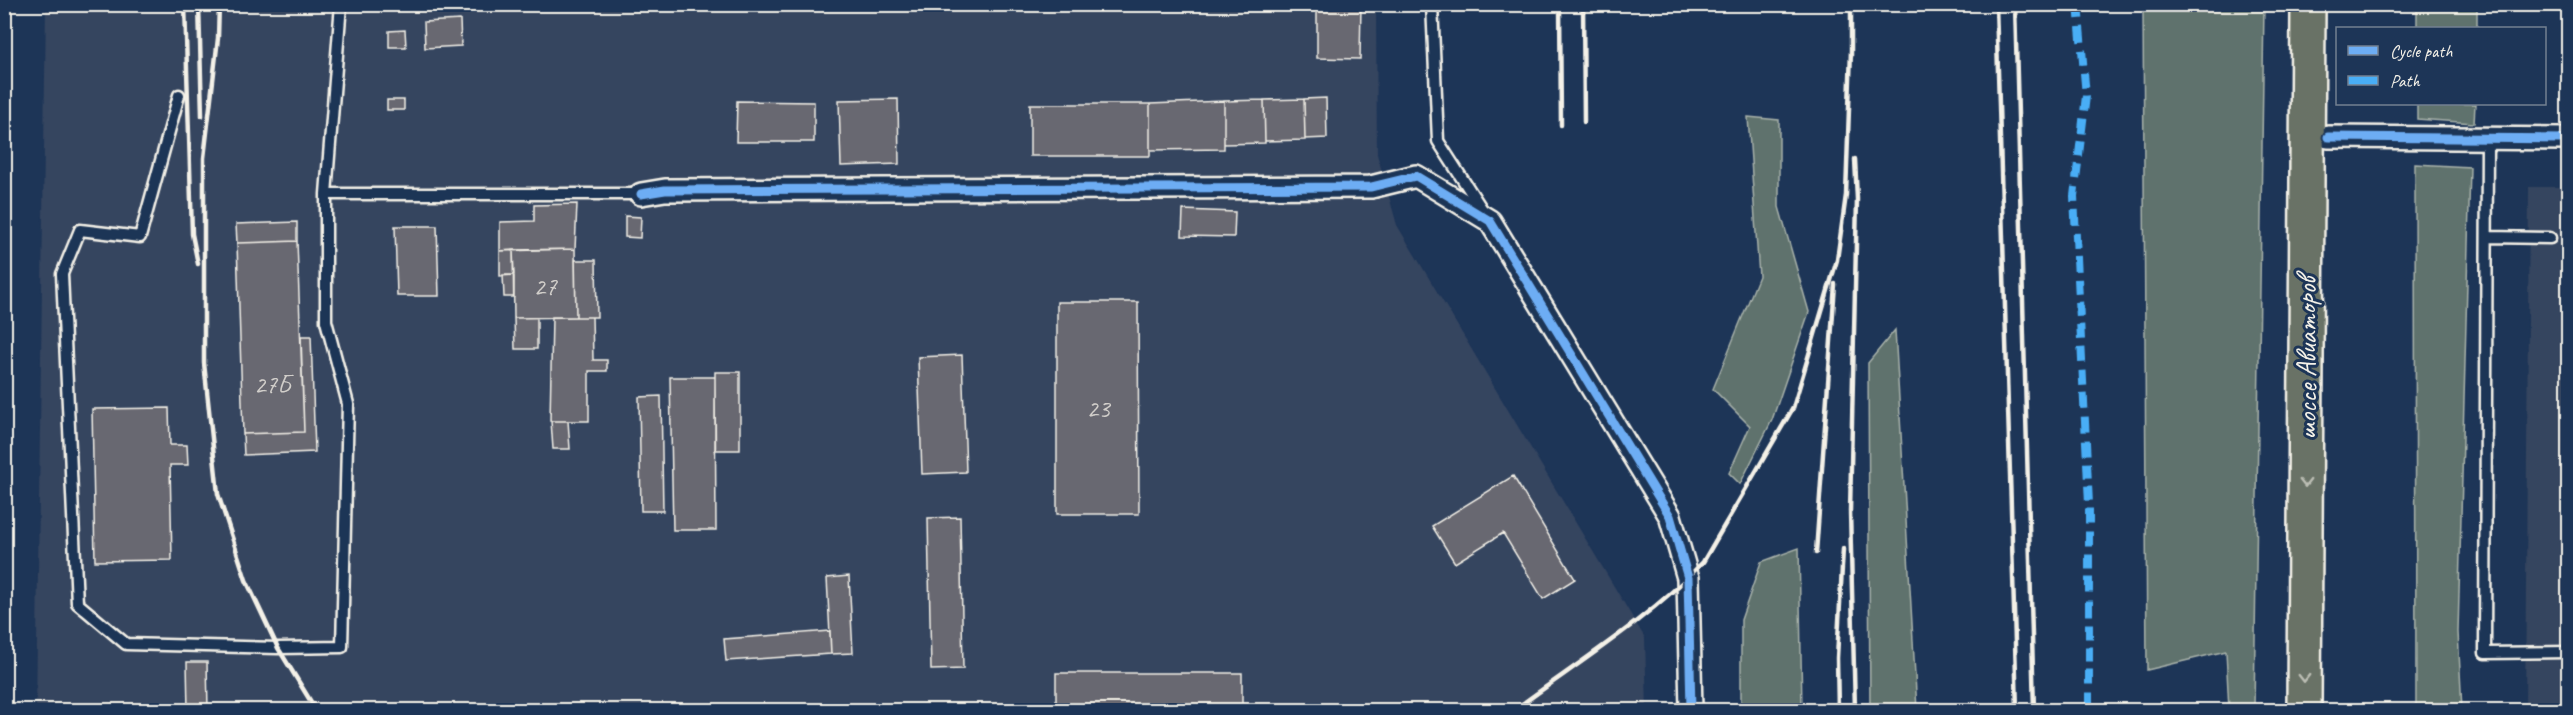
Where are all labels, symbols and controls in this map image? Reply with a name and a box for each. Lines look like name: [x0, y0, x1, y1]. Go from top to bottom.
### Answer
legend: [2336, 27, 2546, 105]
text: Cycle path: [2390, 40, 2453, 62]
text: Path: [2390, 70, 2420, 92]
house number: 27: [533, 270, 558, 303]
street label: шоссе Авиаторов: [2289, 270, 2324, 440]
house number: 27Б: [254, 368, 294, 401]
house number: 23: [1086, 392, 1112, 425]
one-way arrow: [2299, 478, 2311, 487]
one-way arrow: [2298, 673, 2310, 682]

